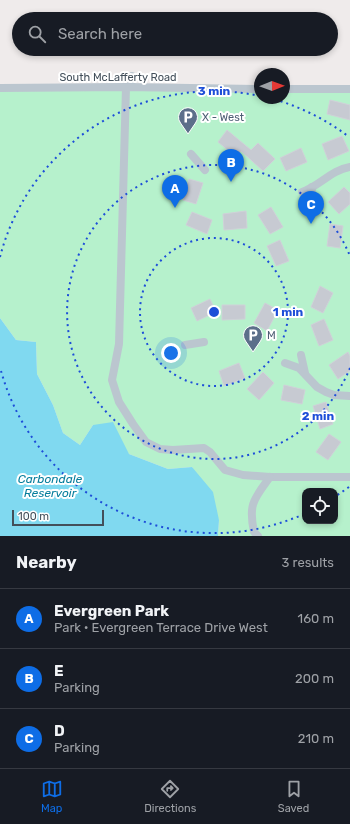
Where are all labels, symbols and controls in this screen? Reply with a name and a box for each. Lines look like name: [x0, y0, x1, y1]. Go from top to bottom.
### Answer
search box: [12, 12, 338, 56]
icon: search: [26, 23, 48, 45]
text: Search here: [58, 25, 142, 43]
north arrow: [254, 68, 290, 104]
street label: South McLafferty Road: [59, 71, 177, 84]
text: 3 min: [198, 84, 231, 98]
parking icon: X - West: [177, 106, 199, 134]
place label: X - West: [202, 111, 245, 124]
pin: B: [218, 149, 244, 182]
pin: A: [162, 175, 188, 208]
pin: C: [298, 191, 324, 224]
centre of rings: [207, 305, 221, 319]
text: 1 min: [273, 305, 304, 319]
parking icon: M: [242, 324, 264, 352]
place label: M: [267, 329, 276, 342]
your location: [161, 343, 181, 363]
text: 2 min: [302, 409, 335, 423]
water label: Carbondale Reservoir: [18, 472, 83, 500]
map controls: [302, 488, 338, 524]
button: locate: [302, 488, 338, 524]
scale bar: [12, 508, 104, 527]
text: 100 m: [18, 510, 49, 523]
text: Nearby: [16, 552, 77, 572]
text: 3 results: [282, 555, 334, 570]
text: Evergreen Park: [54, 602, 169, 620]
text: A: [24, 611, 34, 626]
text: 160 m: [298, 611, 334, 626]
text: Park · Evergreen Terrace Drive West: [54, 620, 268, 635]
text: E: [54, 662, 64, 680]
text: B: [24, 671, 34, 686]
text: 200 m: [295, 671, 334, 686]
text: Parking: [54, 680, 100, 695]
text: D: [54, 722, 65, 740]
text: C: [24, 731, 34, 746]
text: 210 m: [298, 731, 334, 746]
text: Parking: [54, 740, 100, 755]
tab: Map: [41, 778, 63, 815]
tab: Directions: [144, 778, 196, 815]
tab: Saved: [278, 778, 309, 815]

